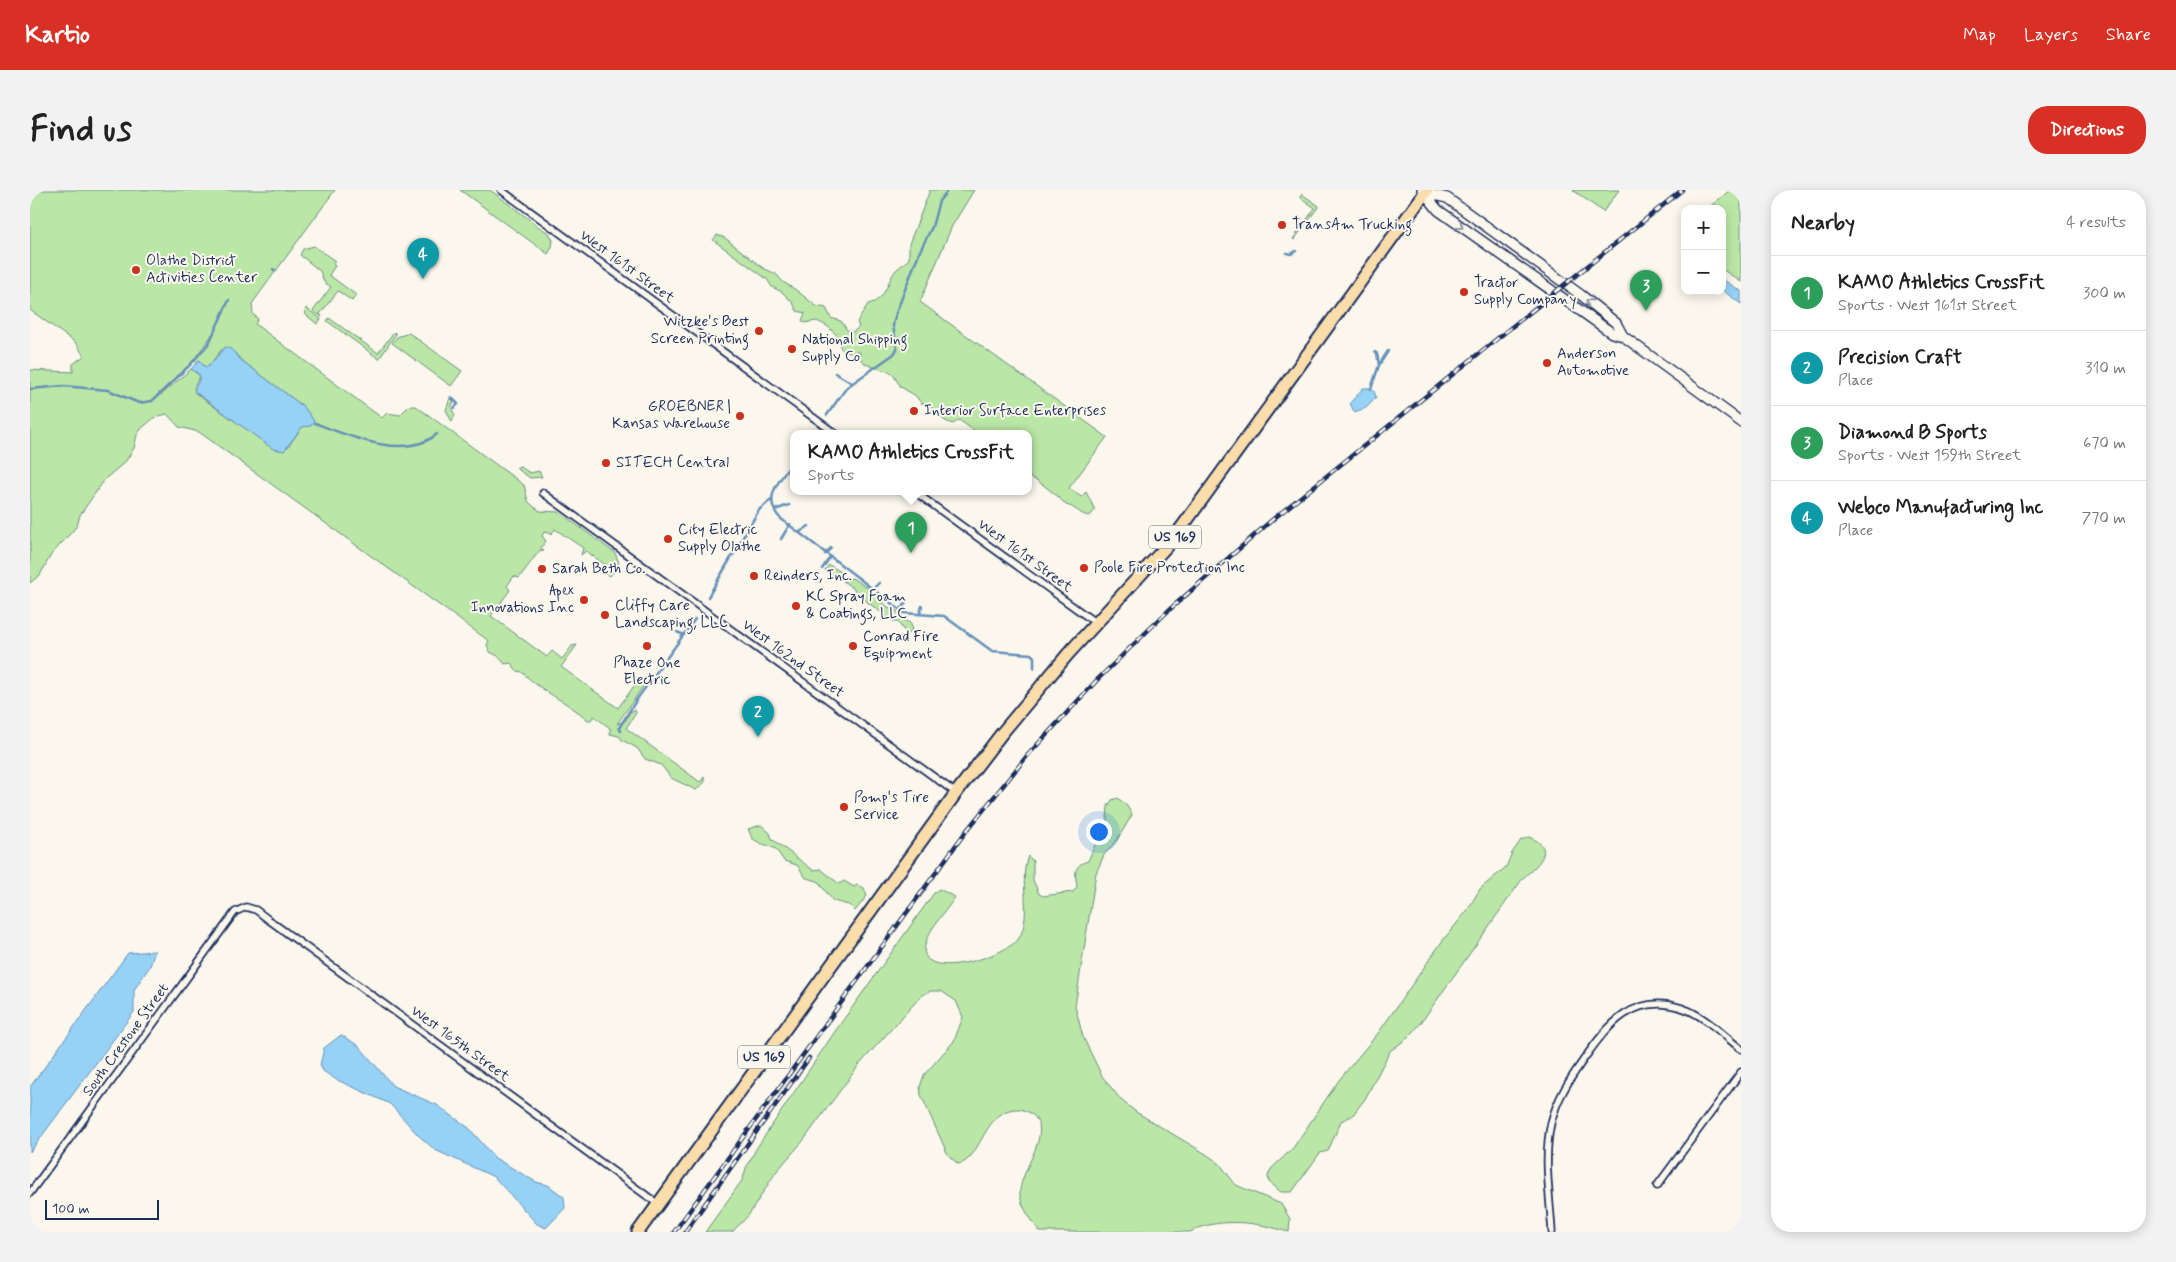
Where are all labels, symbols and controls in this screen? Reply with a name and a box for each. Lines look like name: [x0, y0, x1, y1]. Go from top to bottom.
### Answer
text: Kartio: [25, 20, 90, 51]
text: Map: [1963, 23, 1996, 47]
text: Layers: [2024, 23, 2078, 47]
text: Share: [2106, 23, 2151, 47]
button: Directions: [2028, 106, 2146, 154]
text: Find us: [30, 107, 132, 153]
map controls: [1681, 205, 1726, 295]
button: +: [1681, 205, 1726, 250]
text: Nearby: [1791, 209, 1855, 237]
text: 4 results: [2066, 212, 2126, 233]
place label: TransAm Trucking: [1292, 215, 1412, 236]
marker: TransAm Trucking: [1276, 219, 1288, 231]
one-way arrow: [1455, 220, 1464, 229]
street label: West 161st Street: [575, 226, 679, 308]
pin: 4: [407, 238, 439, 279]
button: −: [1681, 250, 1726, 295]
place label: Olathe District Activities Center: [146, 251, 258, 288]
marker: Olathe District Activities Center: [130, 264, 142, 276]
pin: 3: [1630, 270, 1662, 311]
text: KAMO Athletics CrossFit: [1838, 270, 2045, 295]
place label: Tractor Supply Company: [1474, 273, 1576, 310]
text: 1: [1803, 283, 1811, 304]
text: 300 m: [2083, 283, 2126, 304]
marker: Tractor Supply Company: [1458, 286, 1470, 298]
text: Sports · West 161st Street: [1838, 295, 2017, 316]
one-way arrow: [1586, 299, 1595, 307]
place label: Witzke's Best Screen Printing: [651, 312, 750, 350]
marker: Witzke's Best Screen Printing: [753, 325, 765, 337]
place label: National Shipping Supply Co: [802, 330, 908, 367]
marker: National Shipping Supply Co: [786, 343, 798, 355]
place label: Anderson Automotive: [1557, 344, 1629, 381]
text: Precision Craft: [1838, 345, 1962, 370]
marker: Anderson Automotive: [1541, 357, 1553, 369]
text: 2: [1803, 358, 1811, 379]
text: 310 m: [2085, 358, 2126, 379]
text: Place: [1838, 370, 1873, 391]
place label: GROEBNER | Kansas Warehouse: [612, 397, 731, 434]
place label: Interior Surface Enterprises: [924, 401, 1106, 421]
marker: Interior Surface Enterprises: [908, 405, 920, 417]
marker: GROEBNER | Kansas Warehouse: [734, 410, 746, 422]
text: Diamond B Sports: [1838, 420, 1987, 445]
popup: [790, 430, 1032, 495]
text: 3: [1803, 433, 1811, 454]
text: 670 m: [2083, 433, 2126, 454]
text: KAMO Athletics CrossFit: [808, 440, 1014, 465]
text: Sports · West 159th Street: [1838, 445, 2022, 466]
place label: SITECH Central: [616, 453, 729, 473]
marker: SITECH Central: [600, 457, 612, 469]
text: Sports: [808, 465, 854, 486]
text: Webco Manufacturing Inc: [1838, 495, 2043, 520]
text: 4: [1802, 508, 1812, 529]
text: 770 m: [2082, 508, 2126, 529]
pin: 1: [895, 512, 927, 553]
street label: West 161st Street: [973, 515, 1077, 597]
place label: City Electric Supply Olathe: [678, 520, 761, 557]
text: Place: [1838, 520, 1873, 541]
road number: US 169: [1149, 526, 1201, 548]
marker: City Electric Supply Olathe: [662, 533, 674, 545]
place label: Poole Fire Protection Inc: [1094, 558, 1245, 578]
place label: Sarah Beth Co.: [552, 559, 645, 579]
marker: Poole Fire Protection Inc: [1078, 562, 1090, 574]
marker: Sarah Beth Co.: [536, 563, 548, 575]
place label: Reinders, Inc.: [764, 566, 852, 586]
marker: Reinders, Inc.: [748, 570, 760, 582]
place label: Apex Innovations Inc: [471, 581, 574, 618]
place label: KC Spray Foam & Coatings, LLC: [806, 587, 907, 625]
marker: Apex Innovations Inc: [578, 594, 590, 606]
place label: Cliffy Care Landscaping, LLC: [615, 596, 728, 634]
marker: KC Spray Foam & Coatings, LLC: [790, 600, 802, 612]
marker: Cliffy Care Landscaping, LLC: [599, 609, 611, 621]
street label: West 162nd Street: [738, 615, 848, 703]
place label: Conrad Fire Equipment: [863, 627, 939, 664]
marker: Phaze One Electric: [641, 640, 653, 652]
marker: Conrad Fire Equipment: [847, 640, 859, 652]
place label: Phaze One Electric: [613, 653, 681, 690]
pin: 2: [742, 696, 774, 737]
place label: Pomp's Tire Service: [854, 788, 929, 825]
marker: Pomp's Tire Service: [838, 801, 850, 813]
your location: [1086, 819, 1112, 845]
street label: South Crestone Street: [78, 979, 174, 1100]
street label: West 165th Street: [406, 1001, 514, 1087]
road number: US 169: [738, 1046, 790, 1069]
scale bar: [45, 1197, 159, 1220]
text: 100 m: [52, 1200, 90, 1218]

